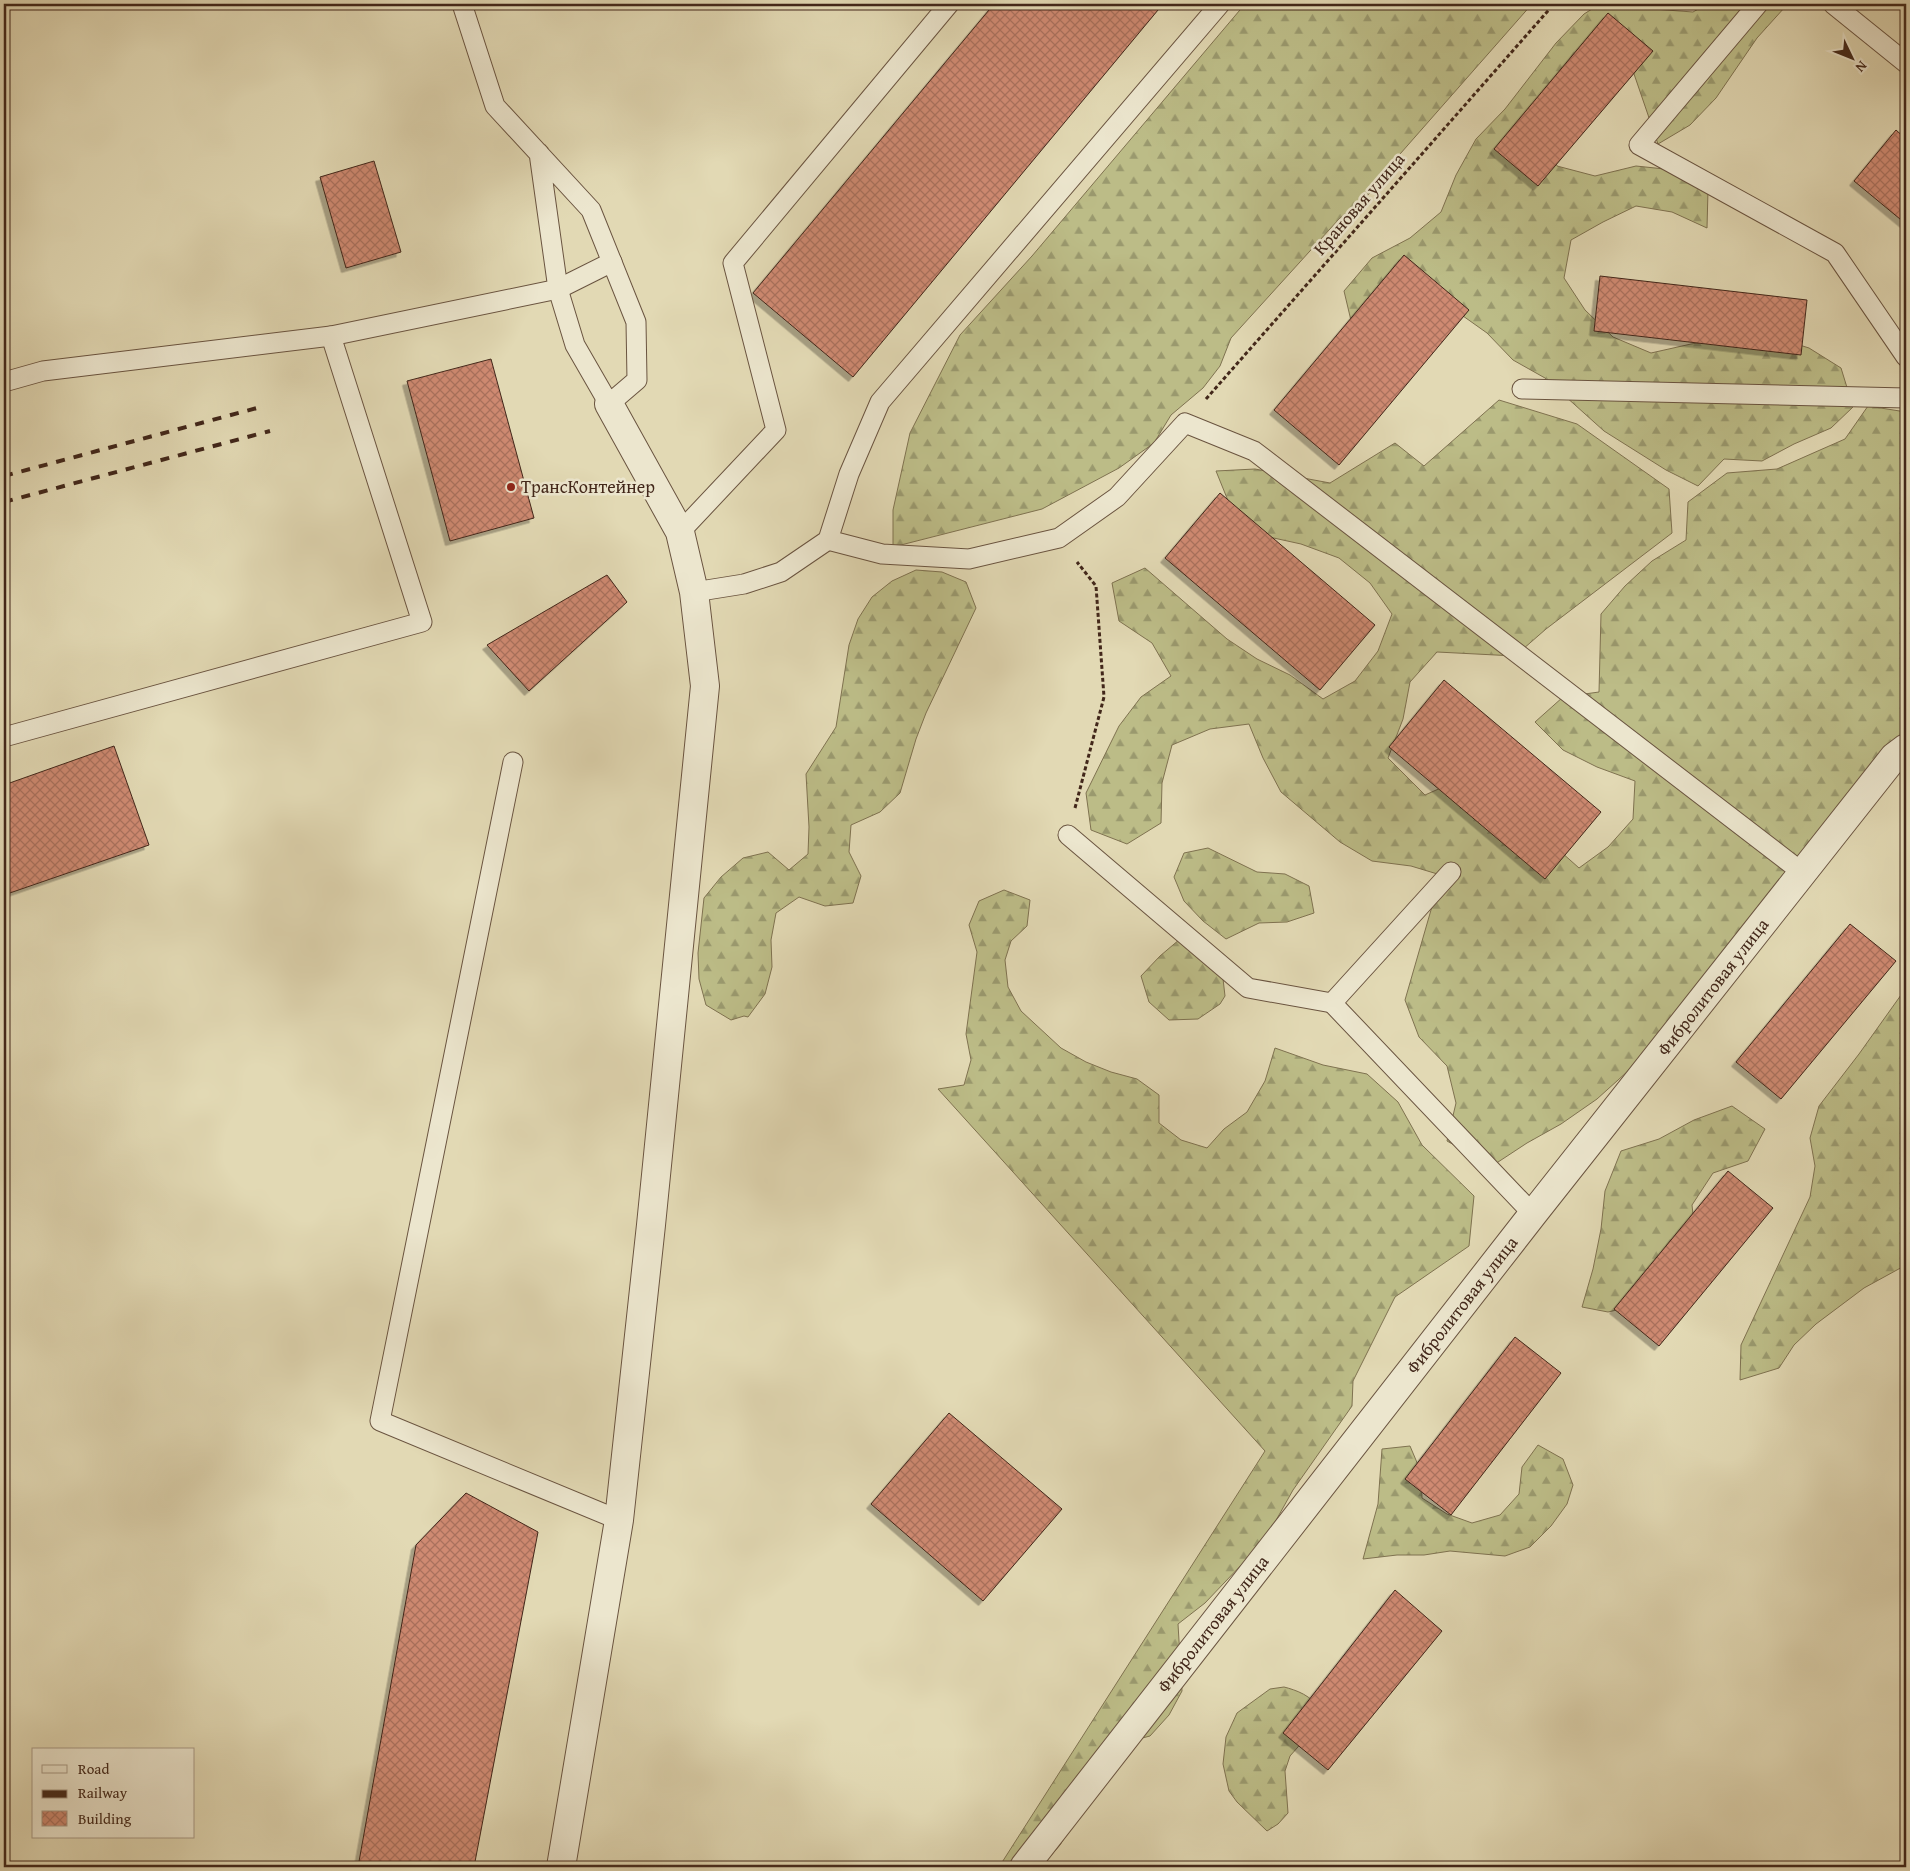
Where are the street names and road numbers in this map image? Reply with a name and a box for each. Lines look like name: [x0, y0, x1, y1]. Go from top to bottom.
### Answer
street label: Крановая улица: [1306, 146, 1411, 261]
street label: Фибролитовая улица: [1650, 912, 1775, 1061]
street label: Фибролитовая улица: [1399, 1230, 1524, 1379]
street label: Фибролитовая улица: [1150, 1549, 1275, 1698]

